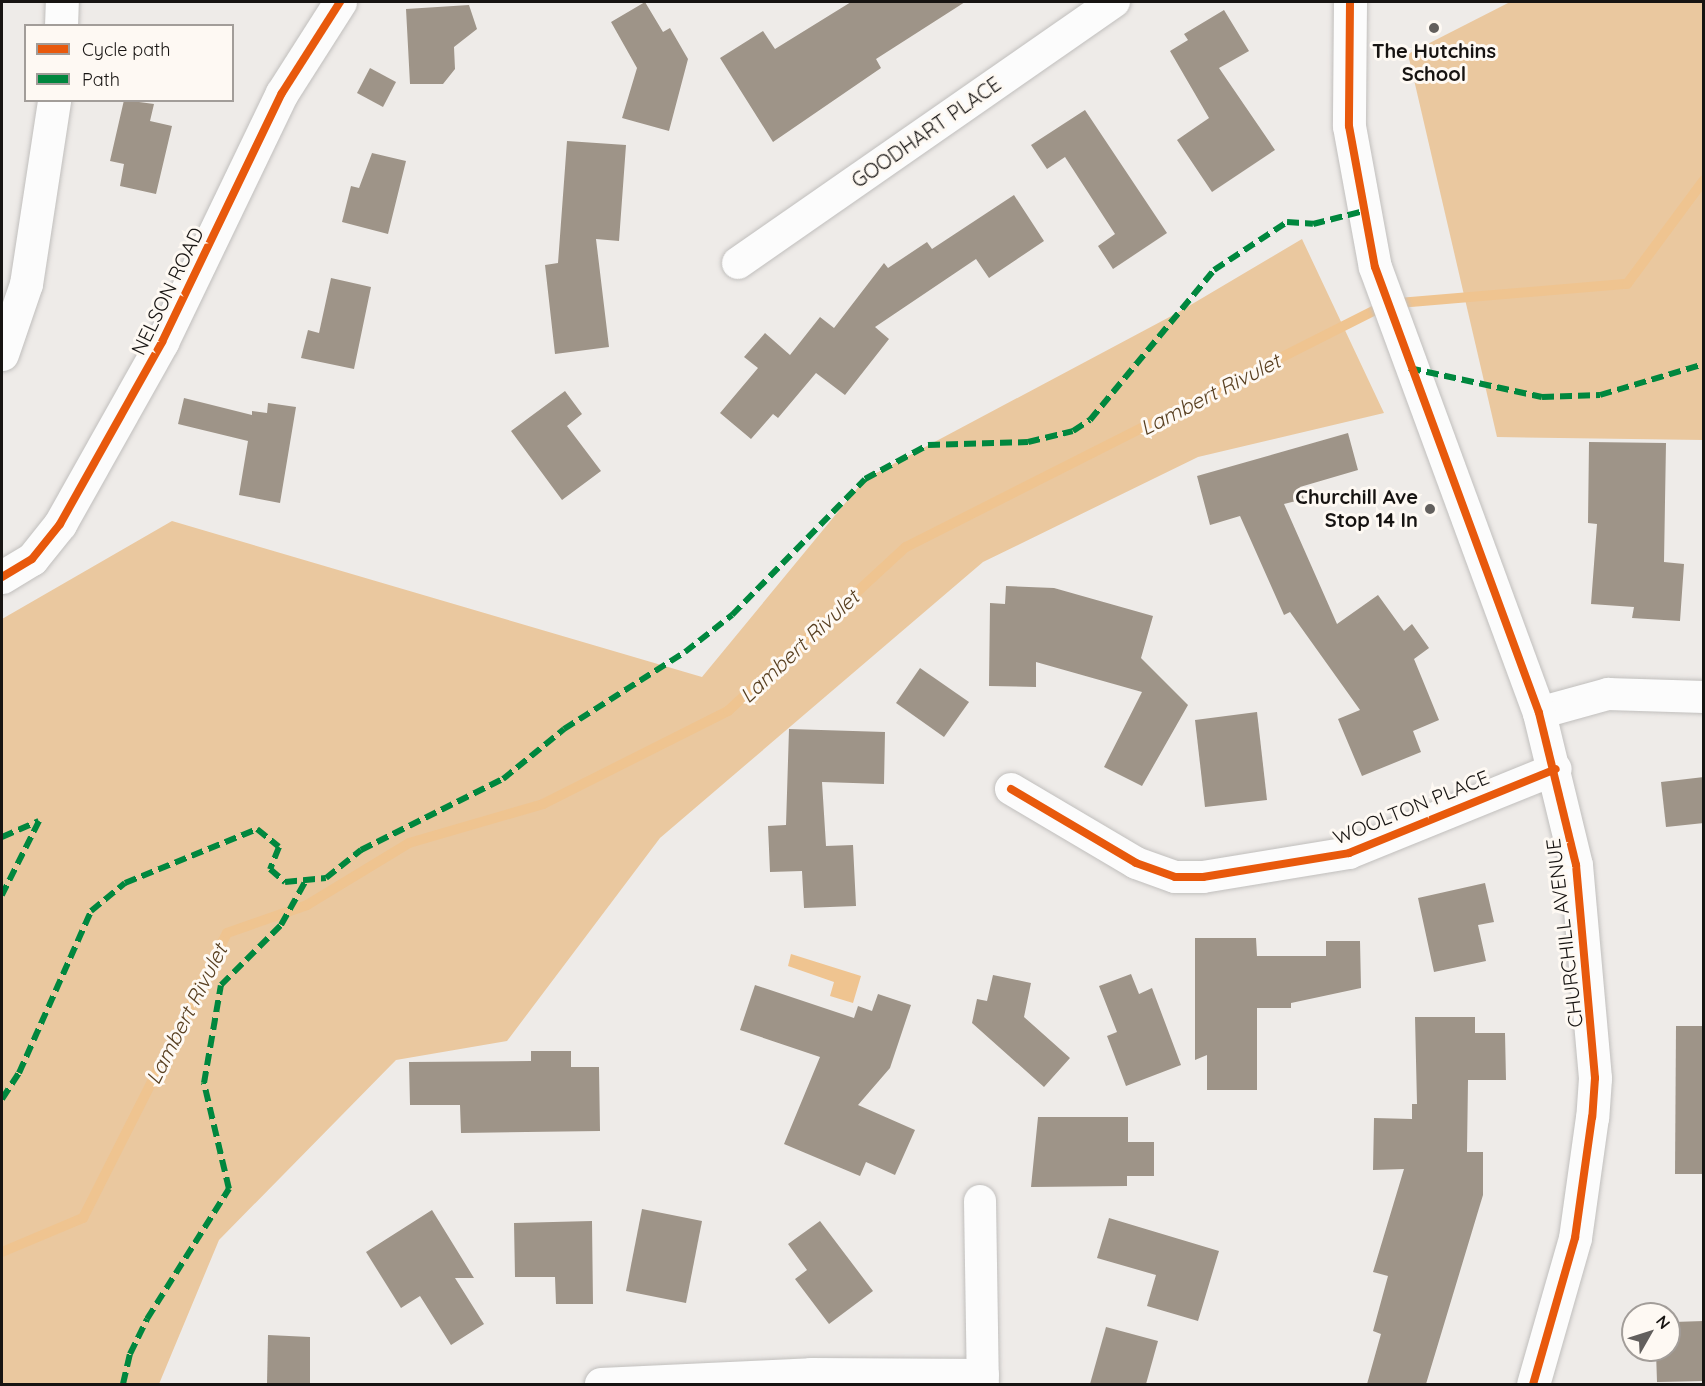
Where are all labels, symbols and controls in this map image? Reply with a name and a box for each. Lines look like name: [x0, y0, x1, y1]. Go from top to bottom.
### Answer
marker: The Hutchins School: [1427, 21, 1441, 35]
legend: [24, 24, 234, 102]
text: Cycle path: [82, 38, 170, 61]
place label: The Hutchins School: [1372, 38, 1496, 85]
text: Path: [82, 68, 120, 91]
street label: GOODHART PLACE: [847, 71, 1005, 193]
street label: NELSON ROAD: [126, 223, 208, 359]
water label: Lambert Rivulet: [1136, 348, 1284, 440]
place label: Churchill Ave Stop 14 In: [1295, 485, 1418, 532]
marker: Churchill Ave Stop 14 In: [1423, 502, 1437, 516]
water label: Lambert Rivulet: [734, 584, 864, 708]
street label: WOOLTON PLACE: [1329, 765, 1493, 849]
street label: CHURCHILL AVENUE: [1541, 837, 1587, 1029]
water label: Lambert Rivulet: [140, 940, 232, 1088]
north arrow: [1621, 1302, 1681, 1362]
text: N: [1652, 1311, 1675, 1333]

